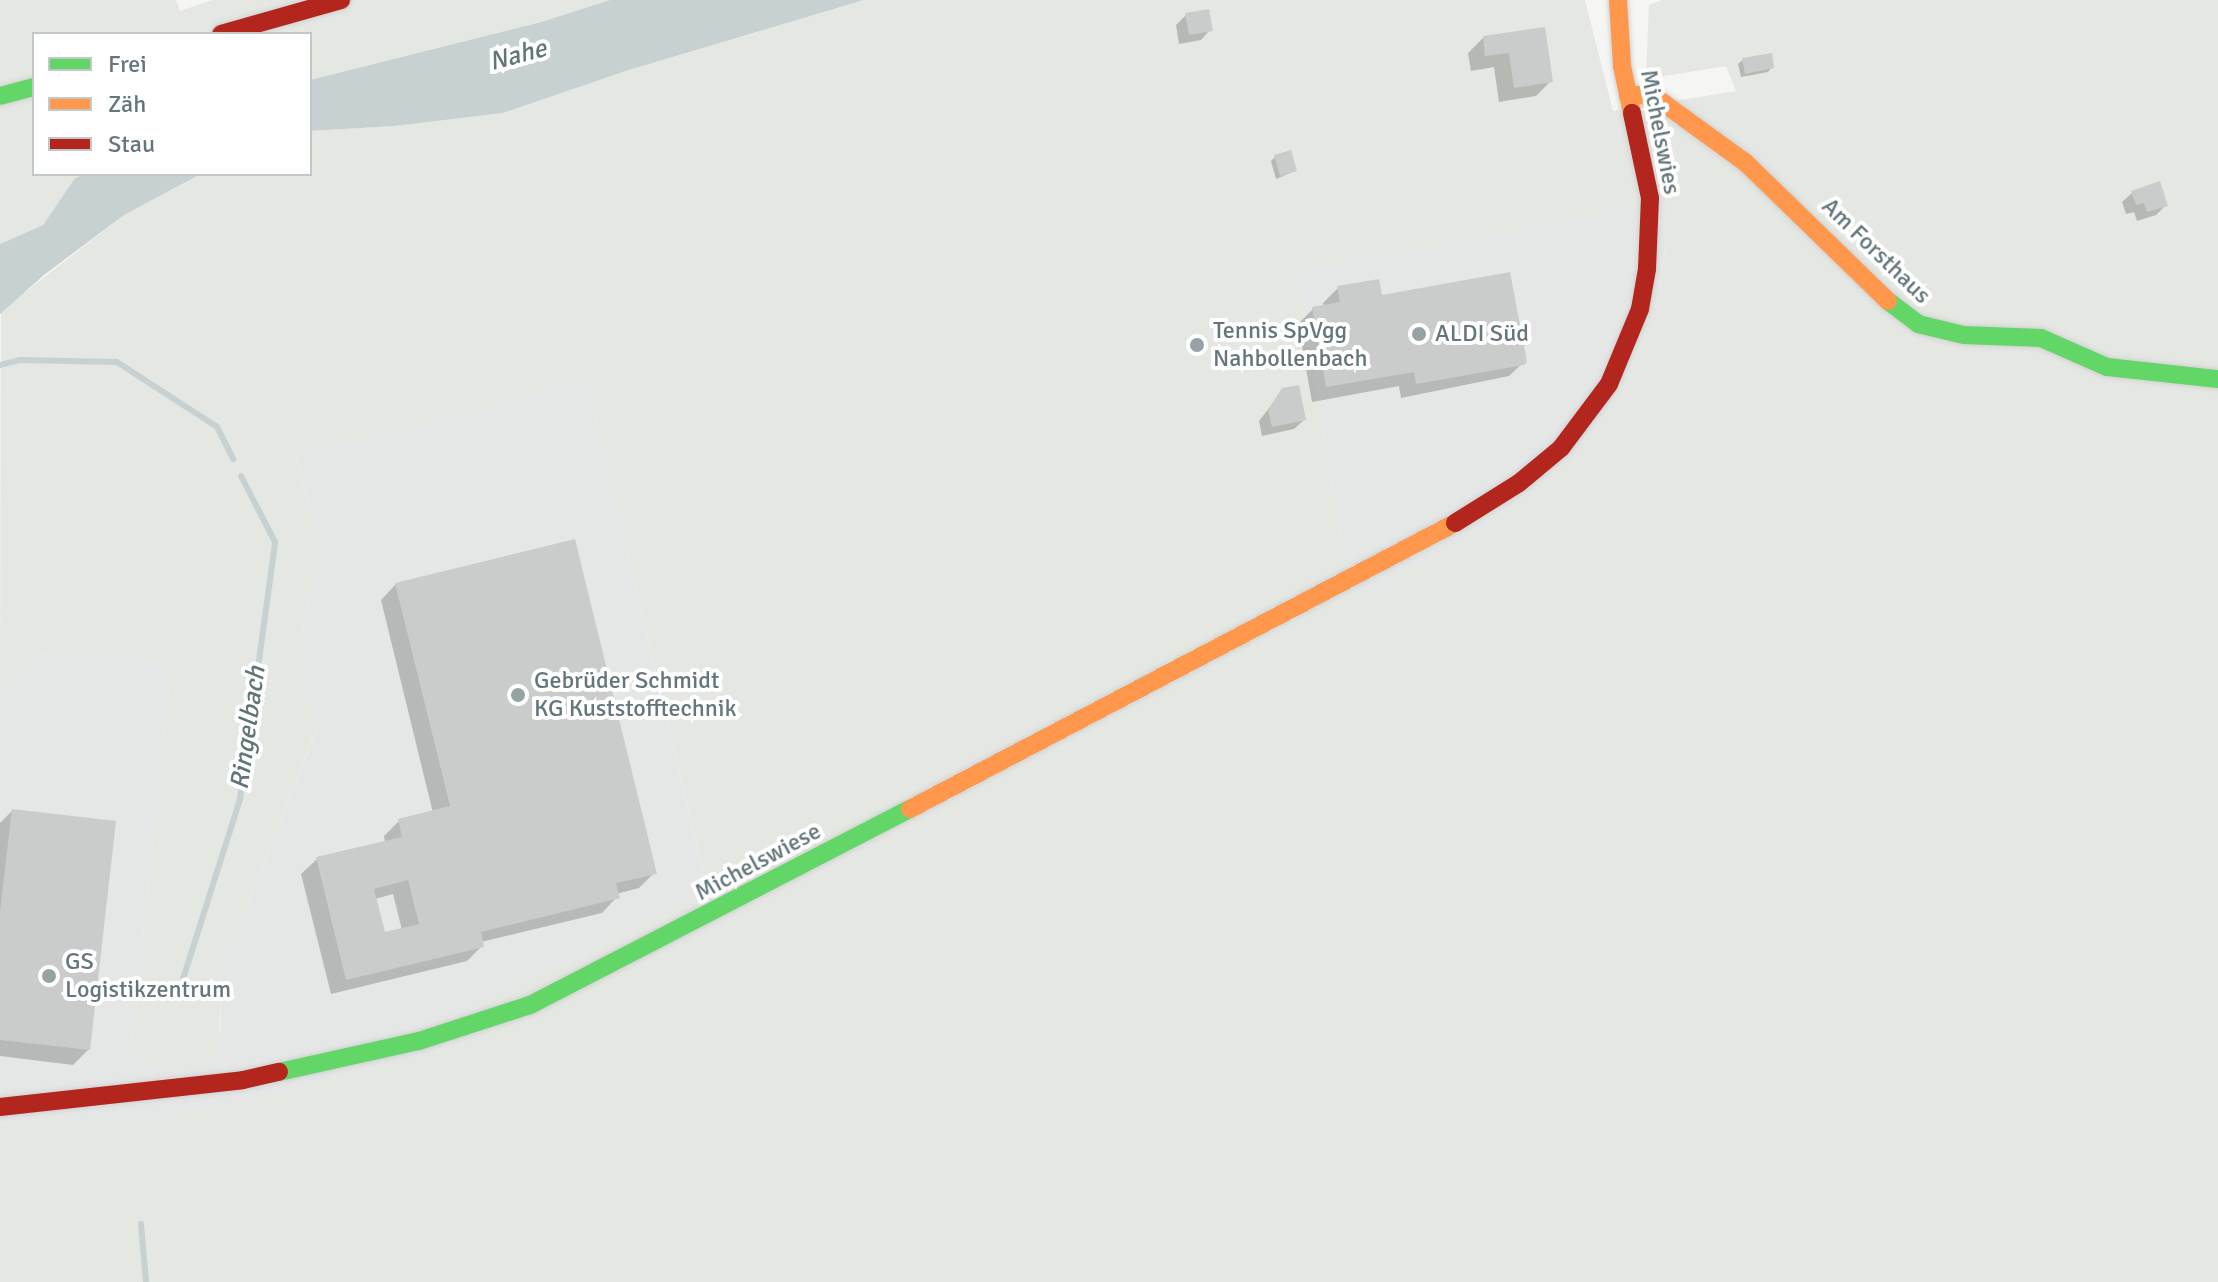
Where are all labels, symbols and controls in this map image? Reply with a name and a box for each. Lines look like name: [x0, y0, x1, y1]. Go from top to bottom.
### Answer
legend: [32, 32, 312, 176]
water label: Nahe: [486, 33, 550, 79]
text: Frei: [108, 49, 147, 79]
street label: Michelswies: [1634, 67, 1686, 197]
text: Zäh: [108, 89, 146, 119]
text: Stau: [108, 129, 155, 159]
street label: Am Forsthaus: [1816, 192, 1936, 310]
place label: Tennis SpVgg Nahbollenbach: [1213, 317, 1367, 373]
place label: ALDI Süd: [1435, 320, 1529, 348]
marker: ALDI Süd: [1410, 325, 1428, 343]
marker: Tennis SpVgg Nahbollenbach: [1188, 336, 1206, 354]
water label: Ringelbach: [225, 664, 273, 792]
place label: Gebrüder Schmidt KG Kuststofftechnik: [534, 667, 737, 723]
marker: Gebrüder Schmidt KG Kuststofftechnik: [509, 686, 527, 704]
street label: Michelswiese: [690, 817, 826, 907]
place label: GS Logistikzentrum: [65, 948, 231, 1004]
marker: GS Logistikzentrum: [40, 967, 58, 985]

